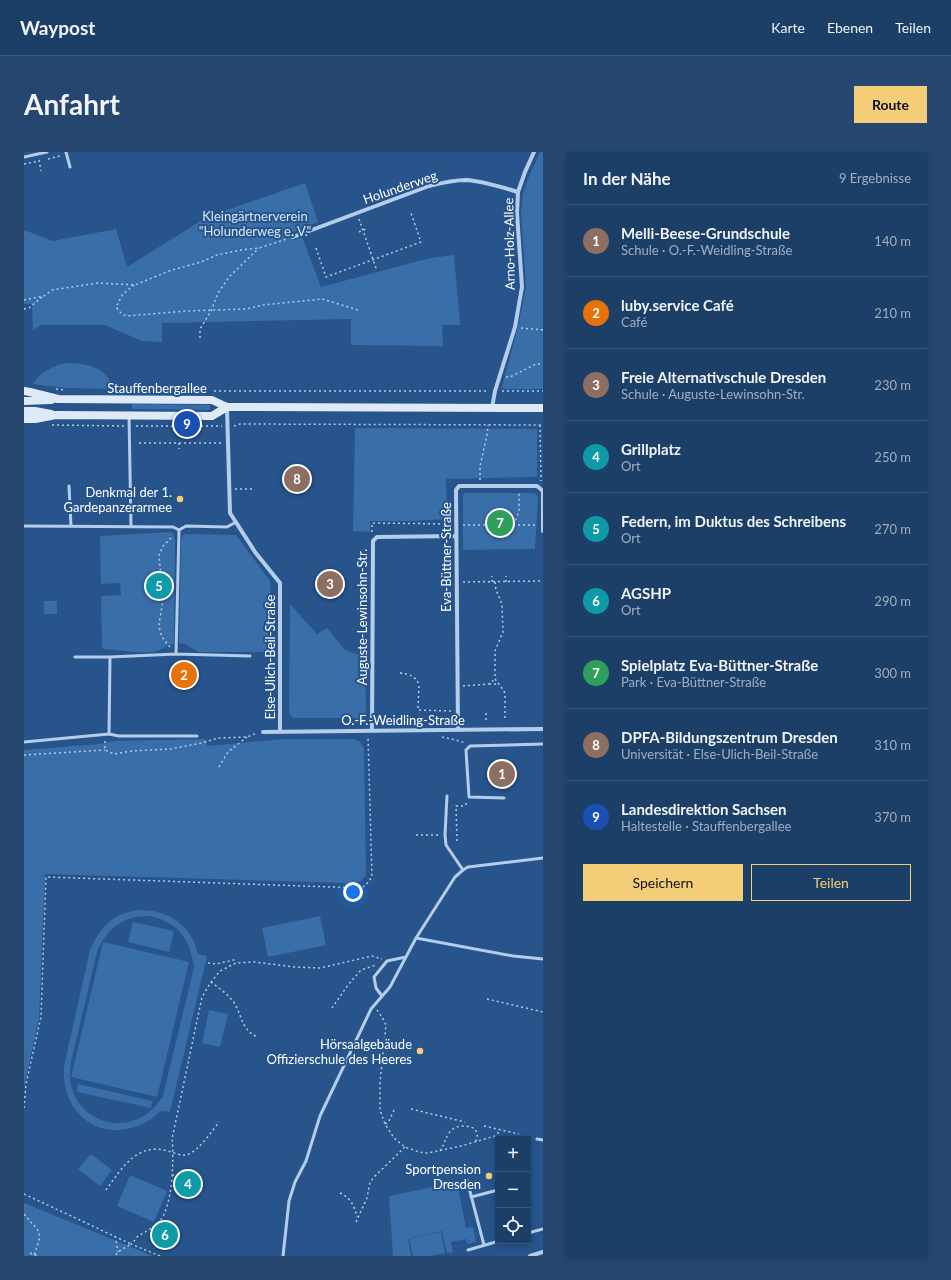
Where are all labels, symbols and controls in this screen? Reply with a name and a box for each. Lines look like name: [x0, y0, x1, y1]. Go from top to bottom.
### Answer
text: Waypost: [20, 16, 95, 39]
text: Karte: [771, 19, 805, 36]
text: Ebenen: [827, 19, 873, 36]
text: Teilen: [895, 19, 931, 36]
button: Route: [854, 86, 927, 123]
text: Anfahrt: [24, 87, 120, 121]
street label: Holunderweg: [361, 167, 439, 207]
text: In der Nähe: [583, 168, 671, 189]
text: 9 Ergebnisse: [839, 170, 911, 186]
street label: Arno-Holz-Allee: [500, 198, 518, 290]
park label: Kleingärtnerverein "Holunderweg e. V.": [199, 208, 311, 239]
text: Melli-Beese-Grundschule: [621, 224, 790, 242]
text: 1: [592, 233, 600, 249]
text: 140 m: [874, 233, 911, 249]
text: Schule · O.-F.-Weidling-Straße: [621, 242, 792, 258]
text: luby.service Café: [621, 296, 734, 314]
text: 2: [592, 305, 600, 321]
text: 210 m: [874, 305, 911, 321]
text: Café: [621, 314, 647, 330]
text: Freie Alternativschule Dresden: [621, 368, 826, 386]
text: 3: [592, 377, 600, 393]
text: 230 m: [874, 377, 911, 393]
street label: Stauffenbergallee: [107, 380, 207, 396]
text: Schule · Auguste-Lewinsohn-Str.: [621, 386, 805, 402]
pin: 9: [174, 409, 200, 439]
text: Grillplatz: [621, 440, 681, 458]
text: 4: [592, 449, 600, 465]
text: 250 m: [874, 449, 911, 465]
text: Ort: [621, 458, 641, 474]
pin: 8: [284, 464, 310, 494]
place label: Denkmal der 1. Gardepanzerarmee: [64, 484, 172, 515]
marker: Denkmal der 1. Gardepanzerarmee: [175, 494, 185, 504]
street label: Eva-Büttner-Straße: [438, 502, 454, 612]
pin: 7: [487, 508, 513, 538]
text: Federn, im Duktus des Schreibens: [621, 512, 846, 530]
text: 5: [592, 521, 600, 537]
text: 270 m: [874, 521, 911, 537]
text: Ort: [621, 530, 641, 546]
street label: Auguste-Lewinsohn-Str.: [354, 549, 370, 685]
pin: 3: [317, 569, 343, 599]
pin: 5: [146, 571, 172, 601]
text: AGSHP: [621, 584, 671, 602]
text: 6: [592, 593, 600, 609]
text: 290 m: [874, 593, 911, 609]
street label: Else-Ulich-Beil-Straße: [262, 594, 278, 719]
text: Ort: [621, 602, 641, 618]
text: Spielplatz Eva-Büttner-Straße: [621, 656, 818, 674]
pin: 2: [171, 660, 197, 690]
text: 7: [592, 665, 600, 681]
text: 300 m: [874, 665, 911, 681]
text: Park · Eva-Büttner-Straße: [621, 674, 766, 690]
street label: O.-F.-Weidling-Straße: [341, 712, 465, 728]
text: DPFA-Bildungszentrum Dresden: [621, 728, 838, 746]
text: 8: [592, 737, 600, 753]
text: 310 m: [874, 737, 911, 753]
text: Universität · Else-Ulich-Beil-Straße: [621, 746, 818, 762]
pin: 1: [489, 759, 515, 789]
text: Landesdirektion Sachsen: [621, 800, 787, 818]
text: 9: [592, 809, 600, 825]
text: 370 m: [874, 809, 911, 825]
text: Haltestelle · Stauffenbergallee: [621, 818, 791, 834]
button: Speichern: [583, 864, 743, 901]
button: Teilen: [751, 864, 911, 901]
your location: [343, 882, 363, 902]
place label: Hörsaalgebäude Offizierschule des Heeres: [266, 1036, 412, 1067]
marker: Hörsaalgebäude Offizierschule des Heeres: [415, 1046, 425, 1056]
map controls: [495, 1136, 531, 1244]
button: +: [495, 1136, 531, 1172]
place label: Sportpension Dresden: [405, 1161, 481, 1192]
pin: 4: [175, 1169, 201, 1199]
marker: Sportpension Dresden: [484, 1171, 494, 1181]
button: −: [495, 1172, 531, 1208]
button: locate: [495, 1208, 531, 1244]
pin: 6: [152, 1220, 178, 1250]

